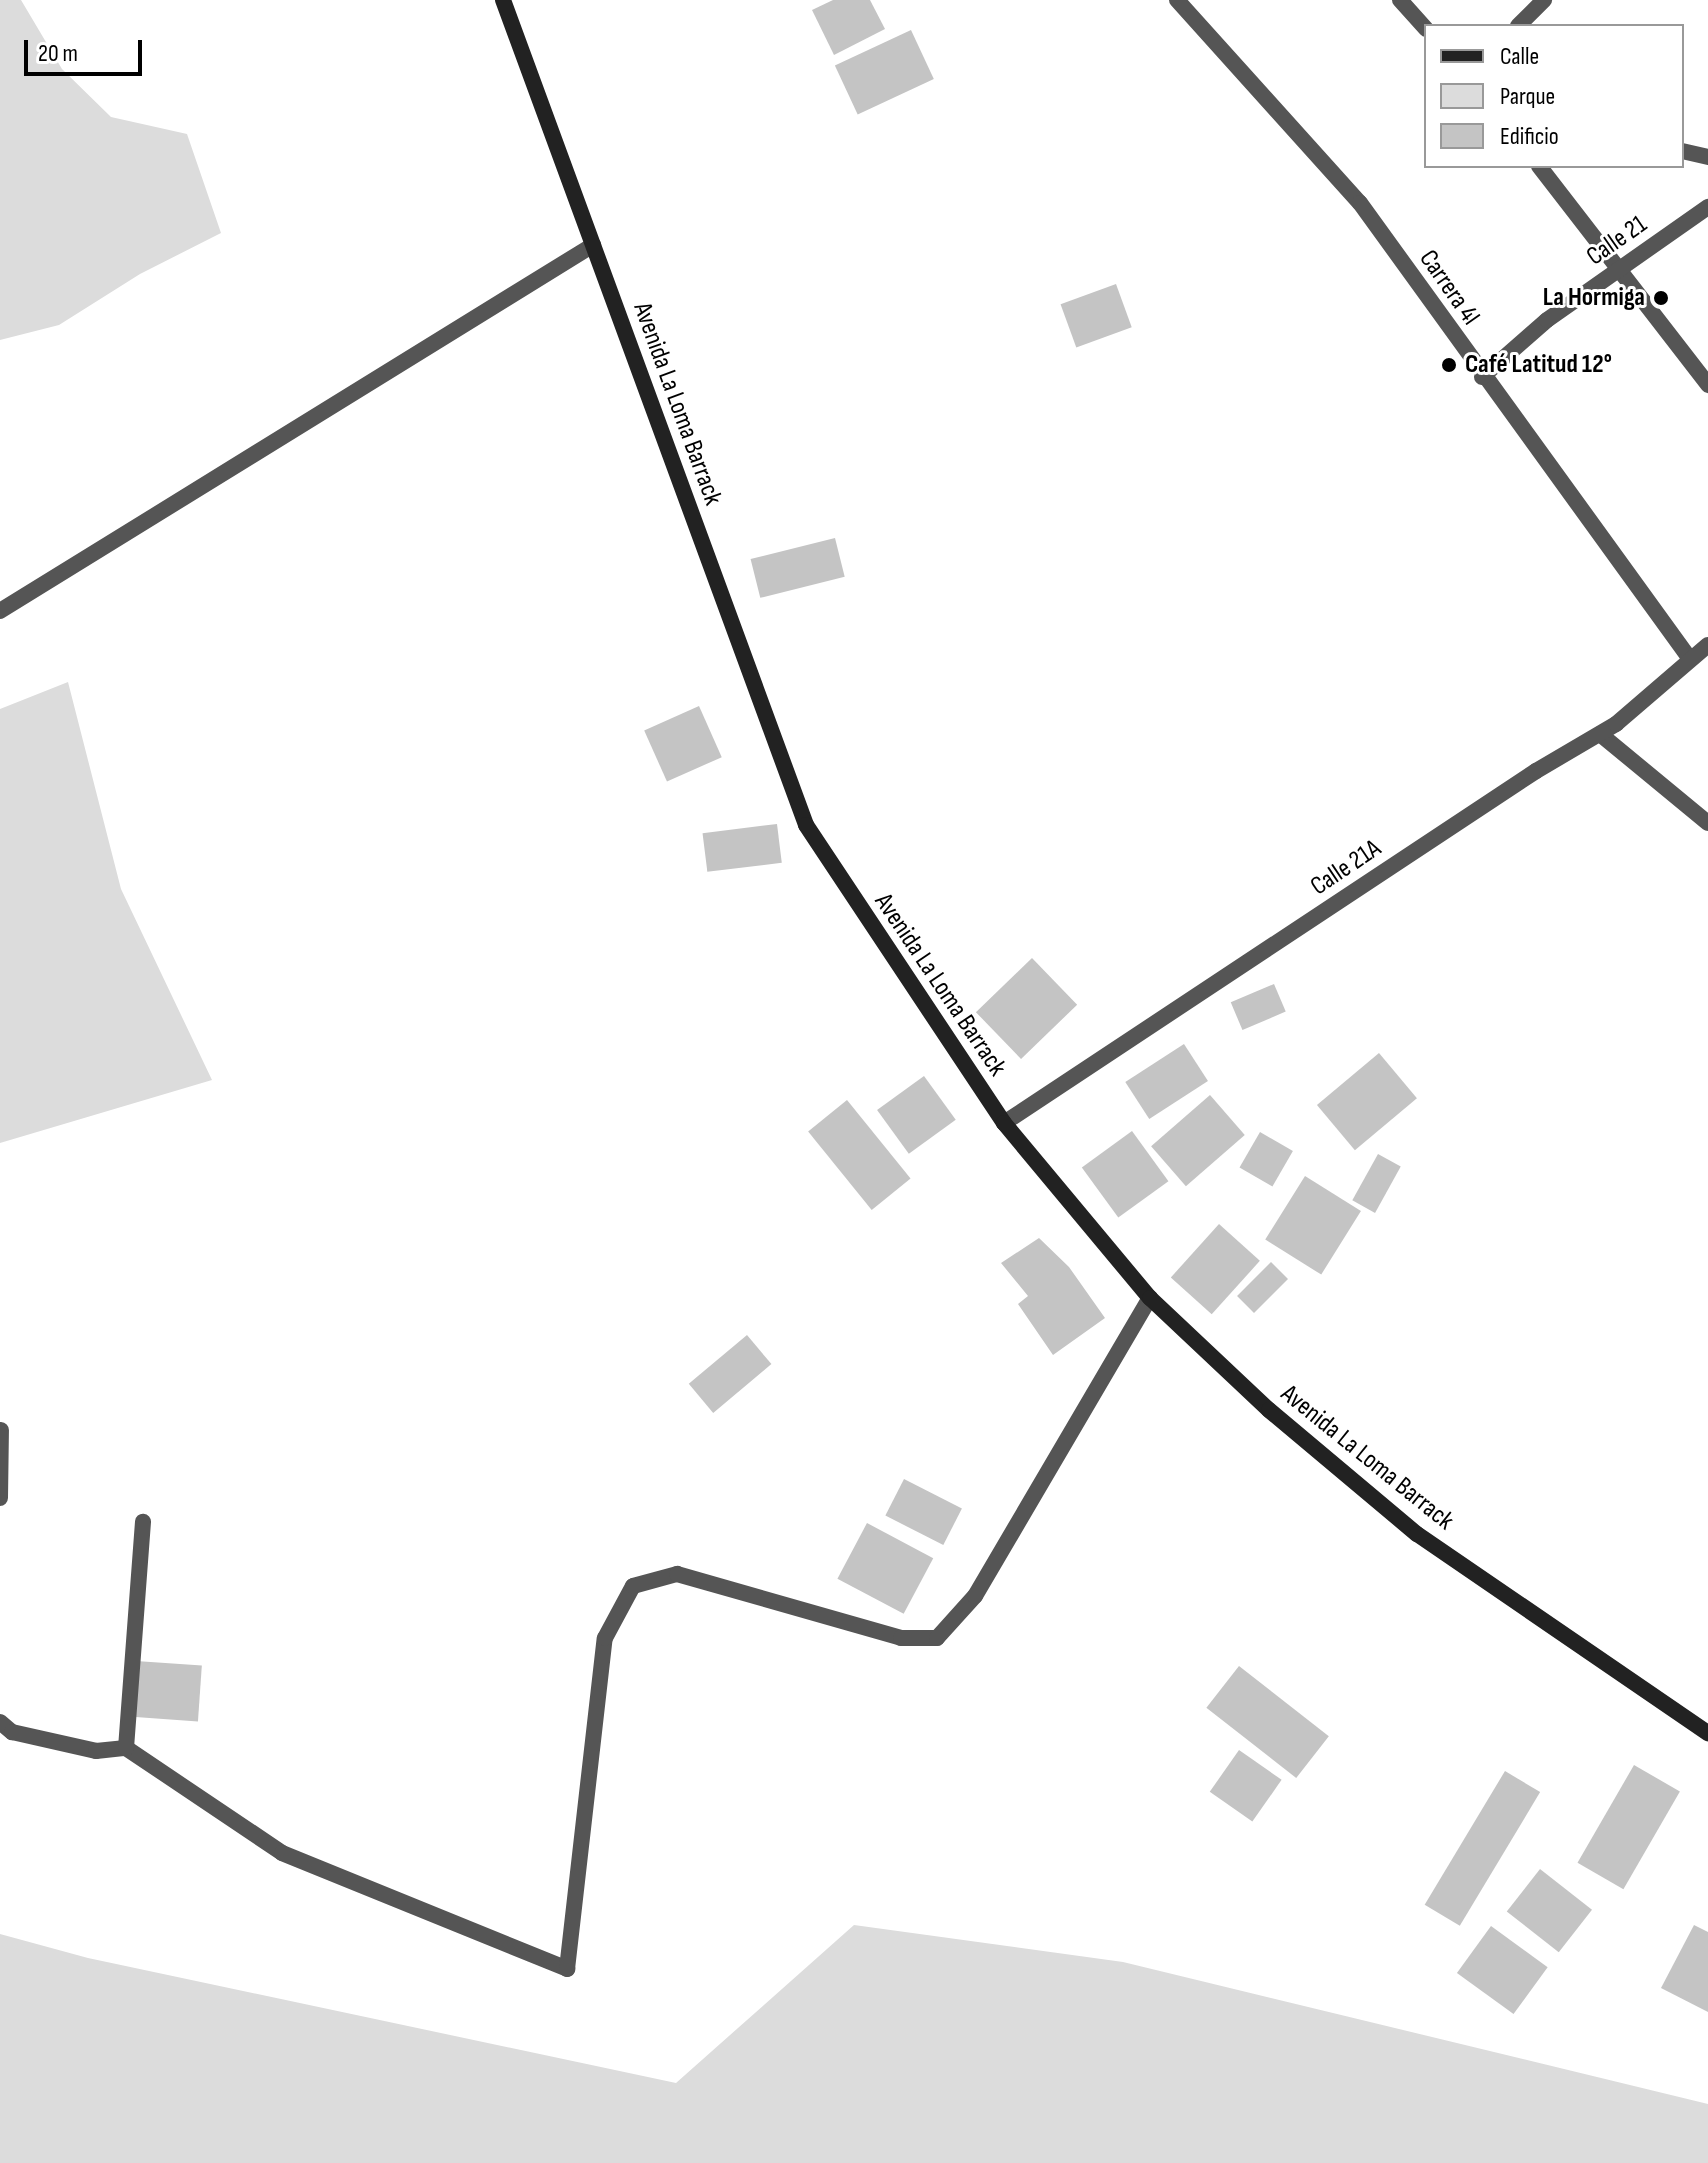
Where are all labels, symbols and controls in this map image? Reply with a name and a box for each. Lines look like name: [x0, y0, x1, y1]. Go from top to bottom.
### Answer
scale bar: [28, 24, 146, 74]
legend: [1424, 24, 1684, 168]
text: 20 m: [38, 39, 78, 68]
text: Calle: [1500, 42, 1539, 71]
text: Parque: [1500, 82, 1555, 111]
text: Edificio: [1500, 122, 1559, 151]
street label: Calle 21: [1581, 209, 1653, 273]
street label: Carrera 4I: [1412, 244, 1486, 332]
place label: La Hormiga: [1543, 282, 1645, 314]
marker: La Hormiga: [1652, 289, 1670, 307]
street label: Avenida La Loma Barrack: [626, 298, 728, 510]
place label: Café Latitud 12°: [1465, 349, 1612, 381]
marker: Café Latitud 12°: [1440, 356, 1458, 374]
street label: Calle 21A: [1305, 833, 1387, 903]
street label: Avenida La Loma Barrack: [867, 888, 1013, 1082]
street label: Avenida La Loma Barrack: [1274, 1379, 1460, 1537]

